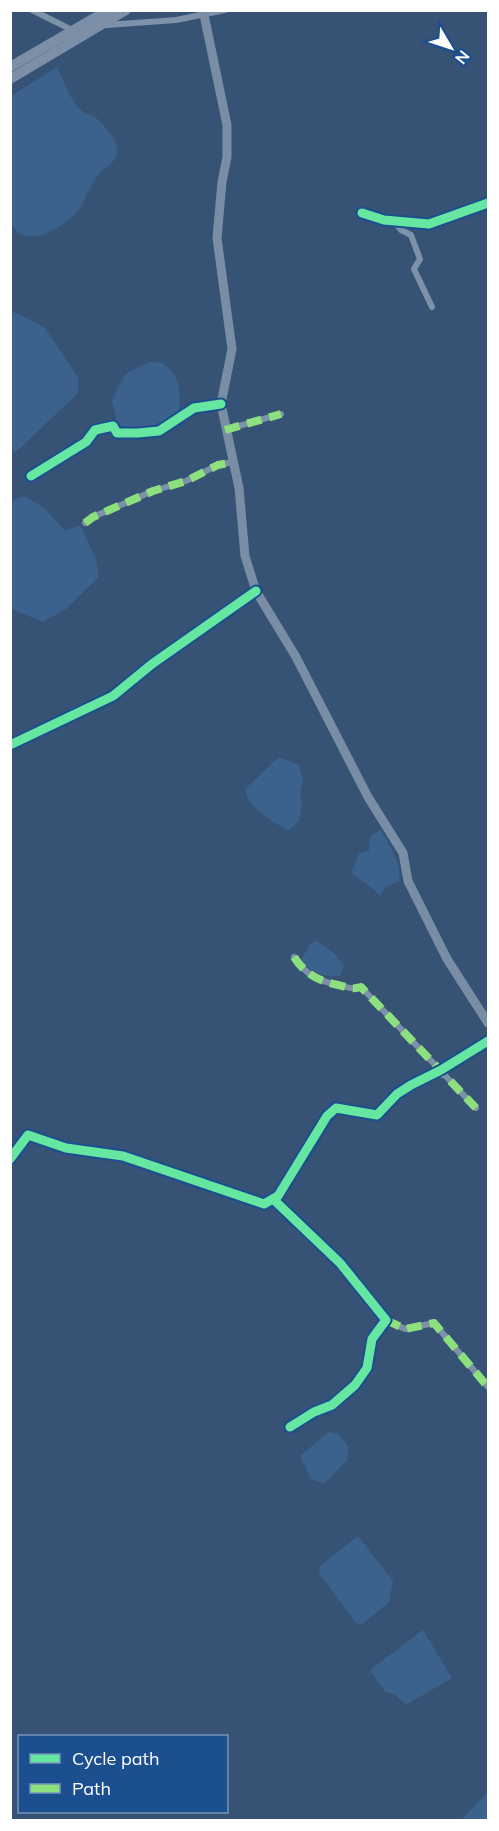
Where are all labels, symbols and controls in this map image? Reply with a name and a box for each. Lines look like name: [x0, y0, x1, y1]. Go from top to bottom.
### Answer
north arrow: [421, 18, 481, 78]
text: N: [451, 46, 474, 68]
legend: [18, 1735, 228, 1813]
text: Cycle path: [72, 1747, 159, 1770]
text: Path: [72, 1777, 111, 1800]

